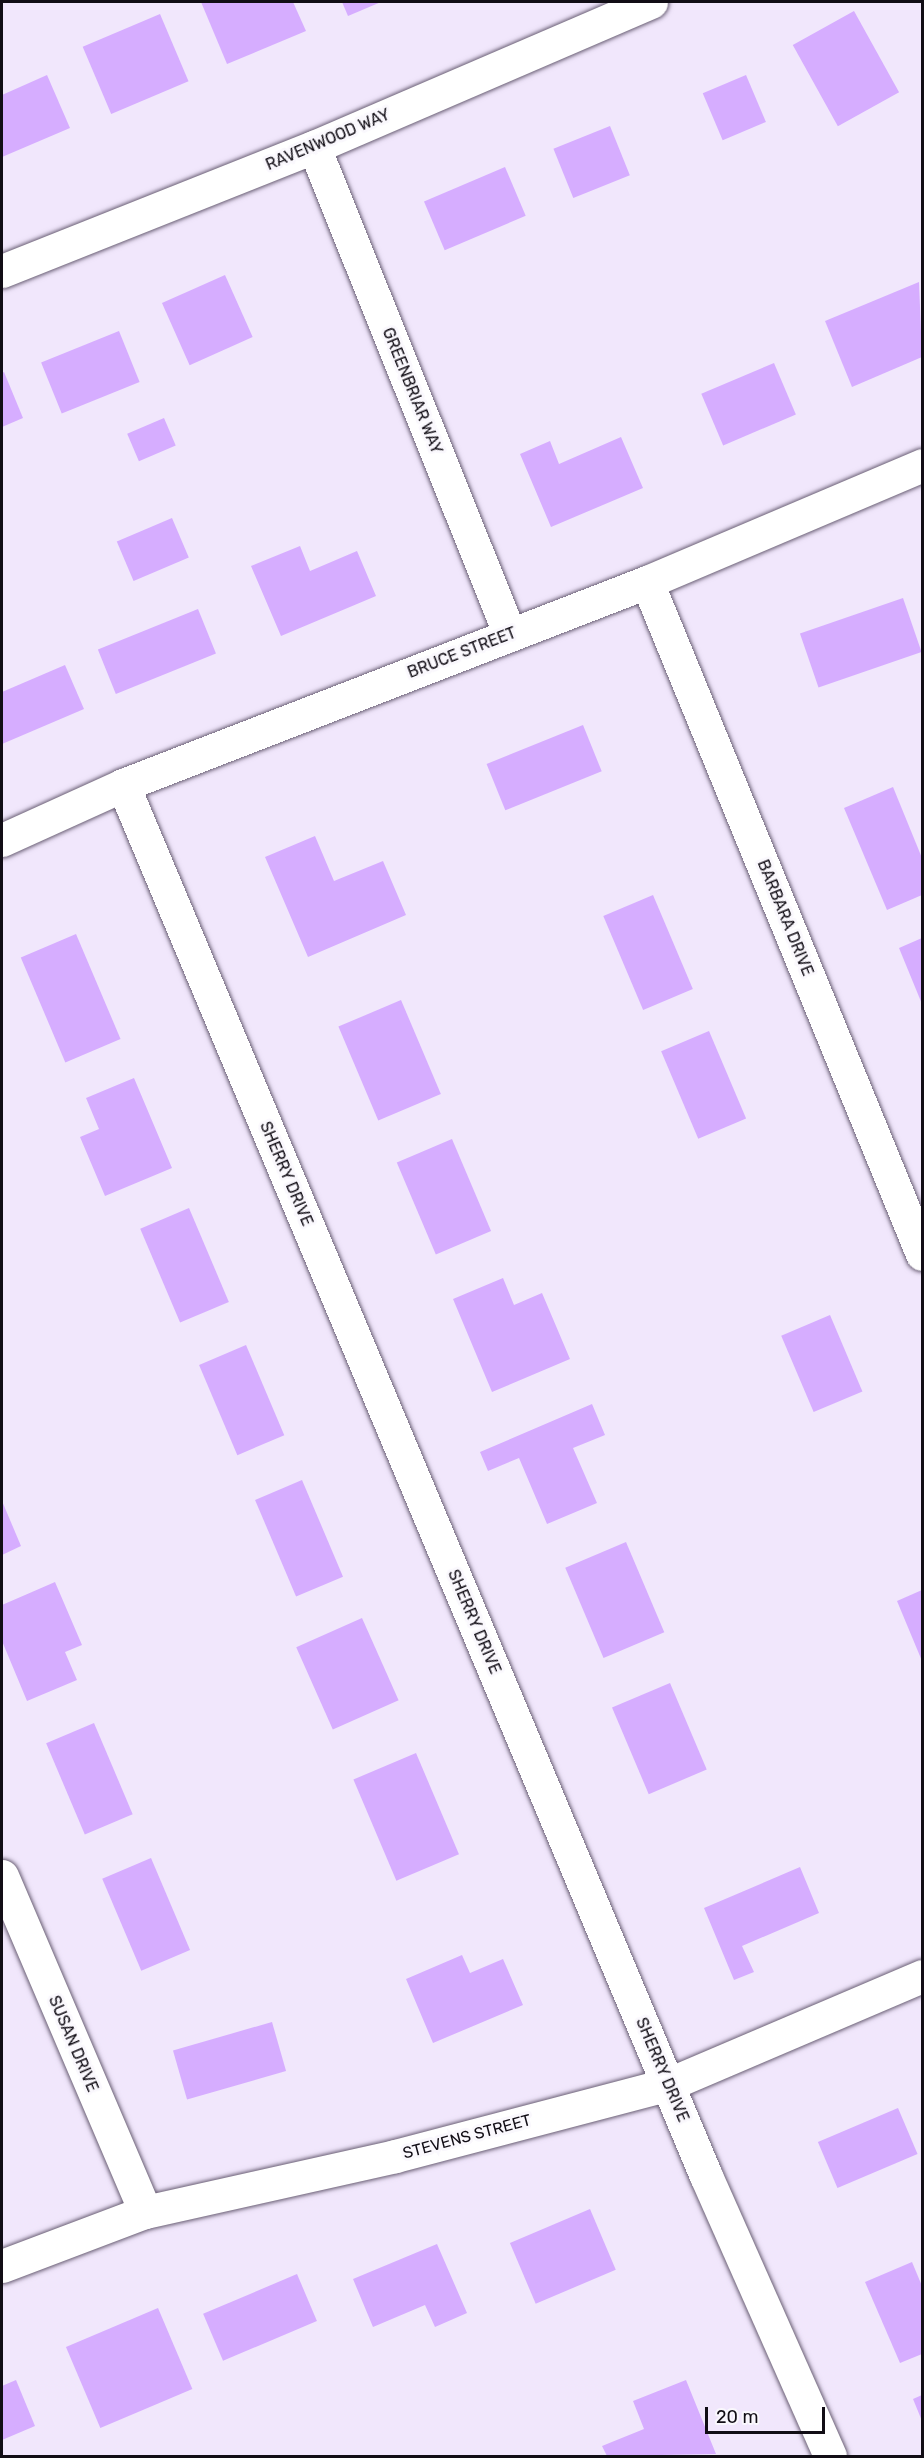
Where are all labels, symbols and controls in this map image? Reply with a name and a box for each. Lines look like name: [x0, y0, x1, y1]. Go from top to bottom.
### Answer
street label: RAVENWOOD WAY: [263, 105, 393, 175]
street label: GREENBRIAR WAY: [378, 325, 446, 457]
street label: BRUCE STREET: [405, 623, 519, 683]
street label: BARBARA DRIVE: [753, 857, 817, 979]
street label: SHERRY DRIVE: [255, 1119, 317, 1229]
street label: SHERRY DRIVE: [443, 1567, 505, 1677]
street label: SUSAN DRIVE: [44, 1993, 102, 2095]
street label: SHERRY DRIVE: [631, 2015, 693, 2125]
street label: STEVENS STREET: [401, 2111, 533, 2163]
scale bar: [708, 2395, 828, 2433]
text: 20 m: [716, 2406, 758, 2428]

